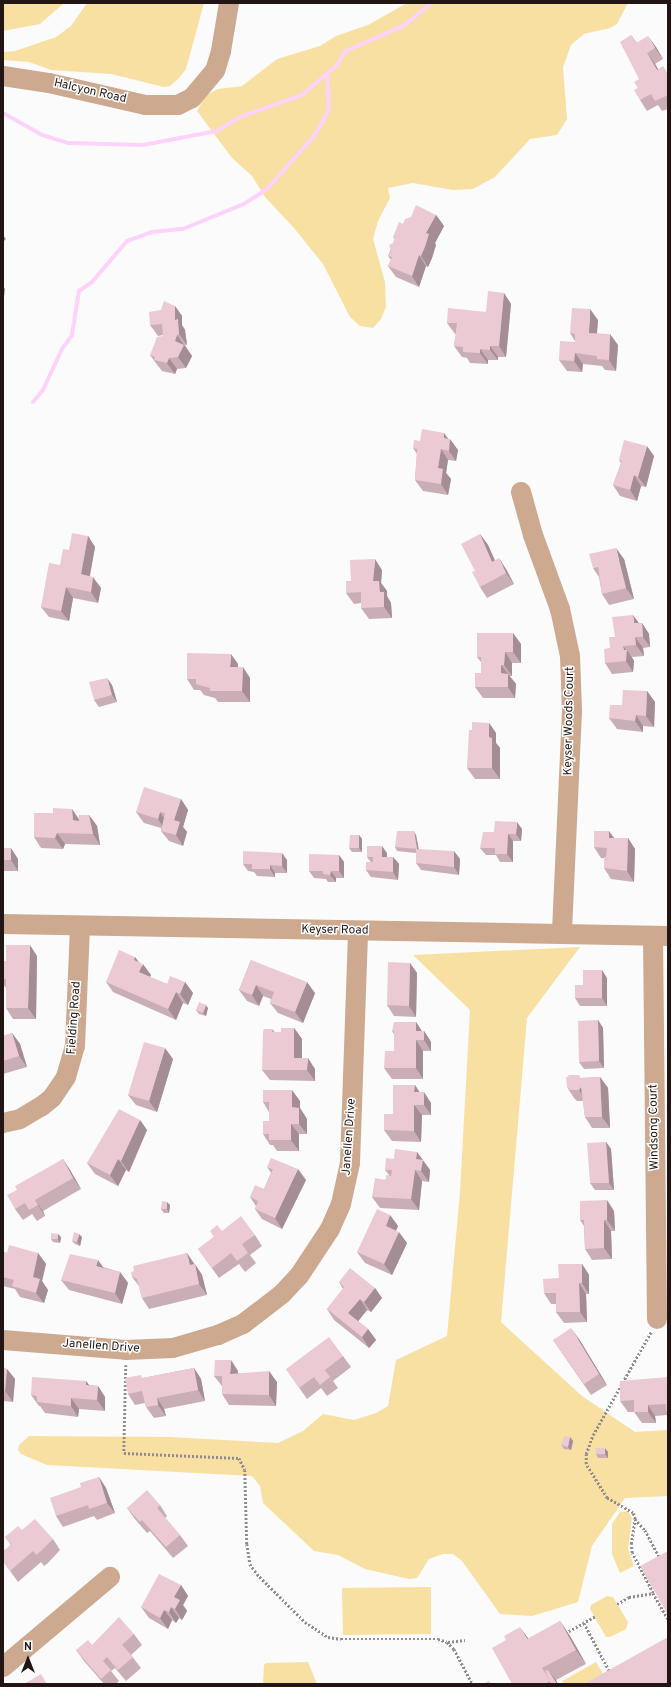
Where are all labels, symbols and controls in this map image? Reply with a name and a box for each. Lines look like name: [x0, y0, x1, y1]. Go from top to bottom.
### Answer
street label: Halcyon Road: [52, 77, 128, 107]
street label: Keyser Woods Court: [562, 666, 578, 776]
street label: Keyser Road: [301, 923, 369, 939]
street label: Fielding Road: [65, 981, 85, 1055]
street label: Windsong Court: [647, 1084, 663, 1170]
street label: Janellen Drive: [340, 1098, 360, 1176]
street label: Janellen Drive: [62, 1337, 140, 1357]
north arrow: [8, 1639, 48, 1679]
text: N: [24, 1640, 32, 1654]

